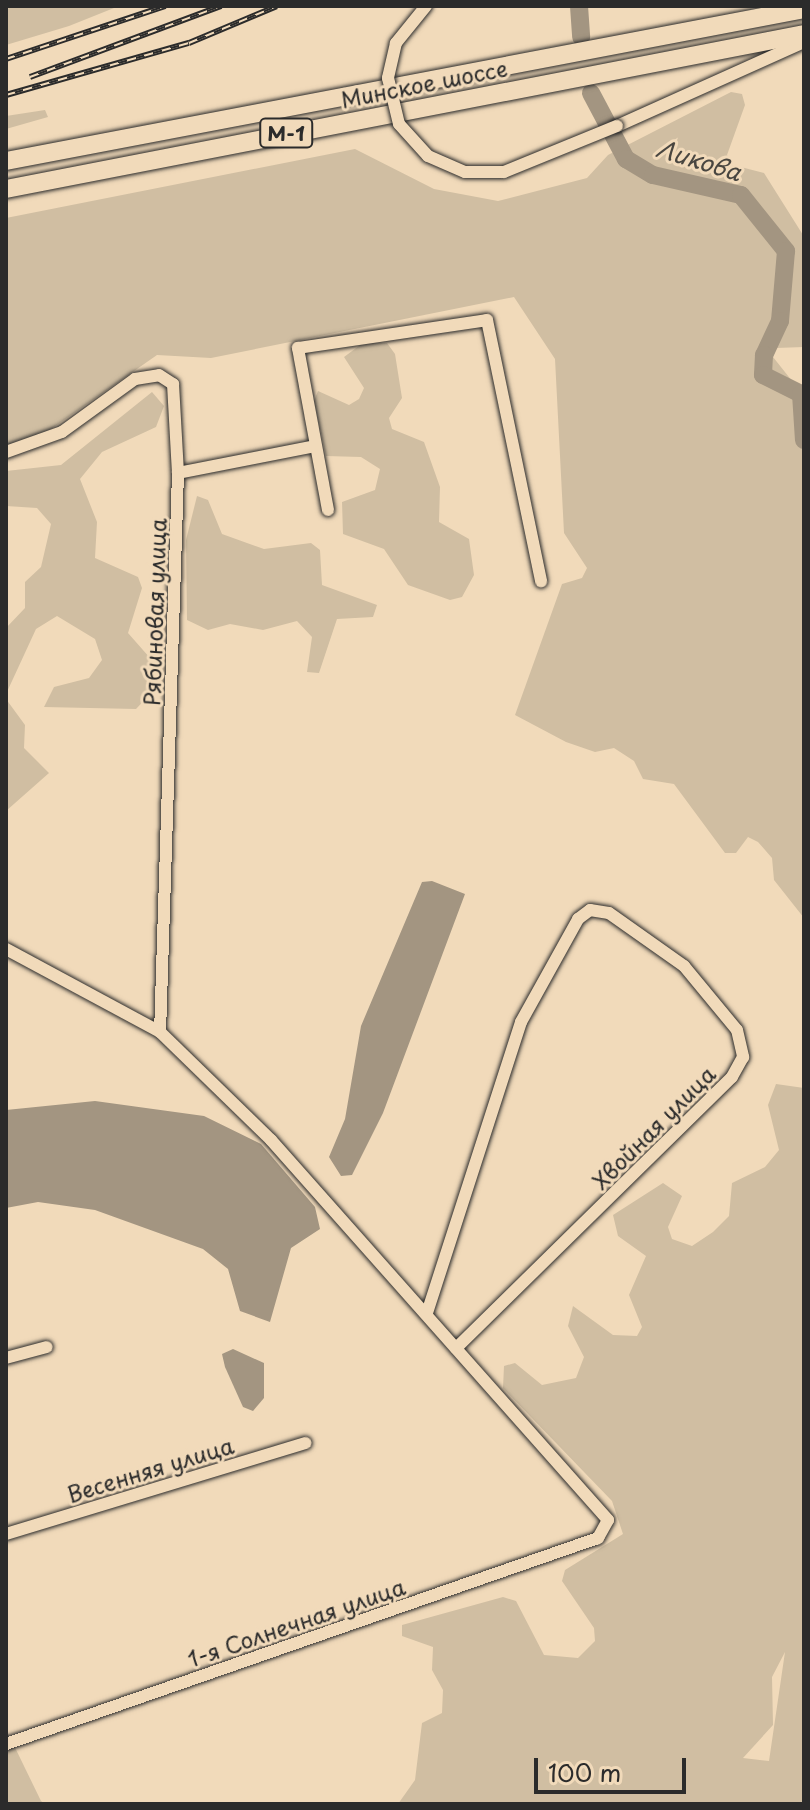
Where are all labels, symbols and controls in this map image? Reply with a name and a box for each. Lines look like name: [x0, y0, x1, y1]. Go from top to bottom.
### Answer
street label: Минское шоссе: [338, 54, 510, 112]
road number: М-1: [258, 117, 314, 149]
water label: Ликова: [653, 134, 745, 186]
street label: Рябиновая улица: [138, 517, 170, 707]
street label: Хвойная улица: [586, 1060, 720, 1194]
street label: Весенняя улица: [63, 1431, 237, 1507]
street label: 1-я Солнечная улица: [183, 1572, 409, 1672]
scale bar: [538, 1742, 690, 1792]
text: 100 m: [548, 1754, 621, 1790]

